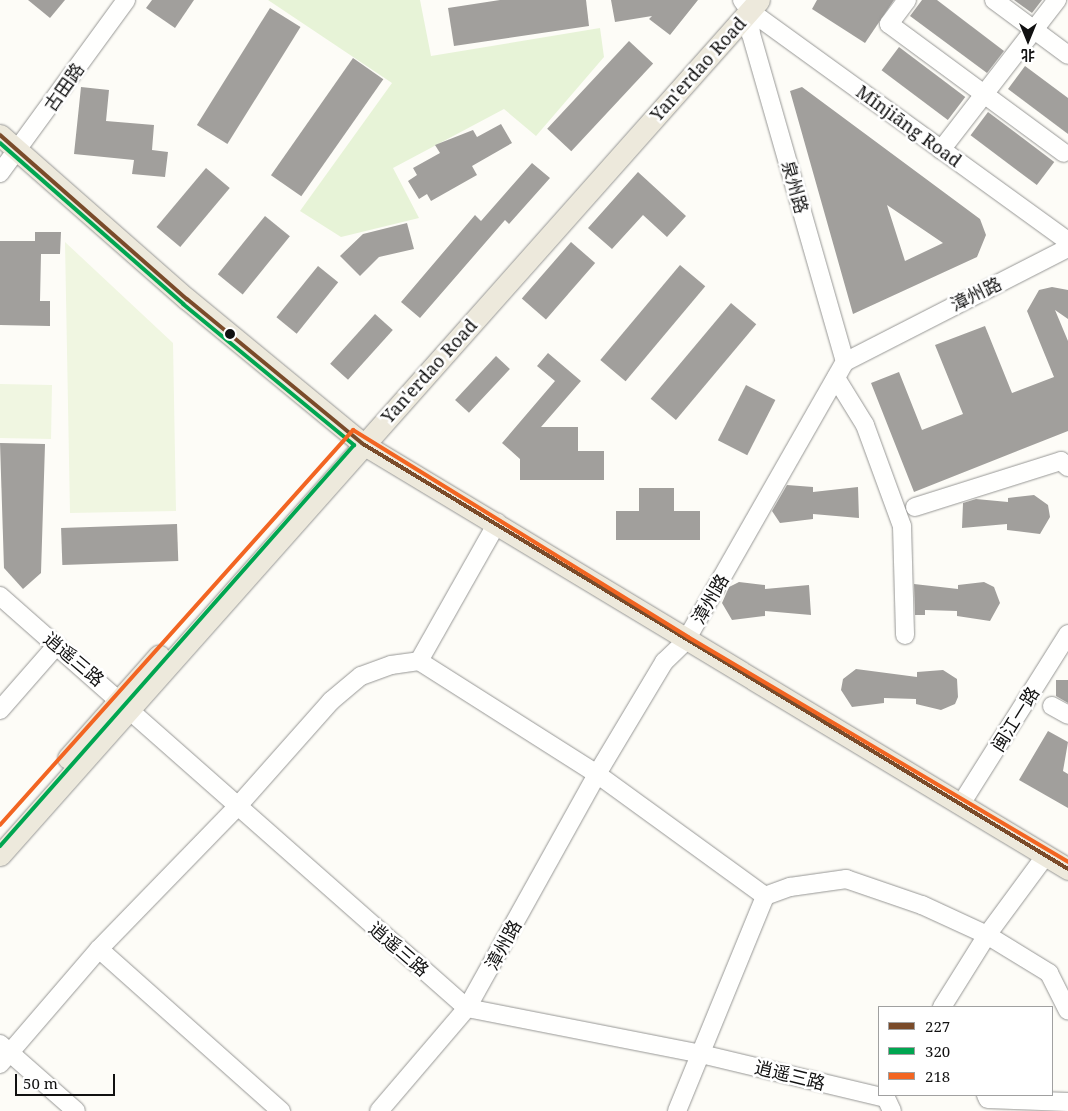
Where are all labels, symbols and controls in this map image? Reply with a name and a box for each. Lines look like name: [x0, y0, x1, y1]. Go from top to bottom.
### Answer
street label: Yan'erdao Road: [646, 13, 750, 125]
north arrow: [1003, 15, 1053, 65]
text: 北: [1021, 46, 1035, 65]
street label: 古田路: [40, 59, 88, 115]
street label: Mǐnjiāng Road: [852, 81, 966, 171]
street label: 泉州路: [777, 158, 813, 216]
street label: 漳州路: [947, 272, 1005, 316]
street label: Yan'erdao Road: [377, 315, 481, 427]
unlabelled marker: [225, 329, 235, 339]
street label: 漳州路: [687, 570, 733, 628]
street label: 逍遥三路: [39, 628, 109, 690]
street label: 闽江一路: [987, 683, 1043, 755]
street label: 漳州路: [480, 916, 526, 974]
street label: 逍遥三路: [365, 917, 433, 981]
legend: [878, 1006, 1053, 1096]
text: 227: [925, 1016, 950, 1036]
text: 320: [925, 1041, 950, 1061]
street label: 逍遥三路: [752, 1056, 828, 1094]
scale bar: [18, 1064, 118, 1096]
text: 218: [925, 1066, 950, 1086]
text: 50 m: [23, 1073, 58, 1093]

